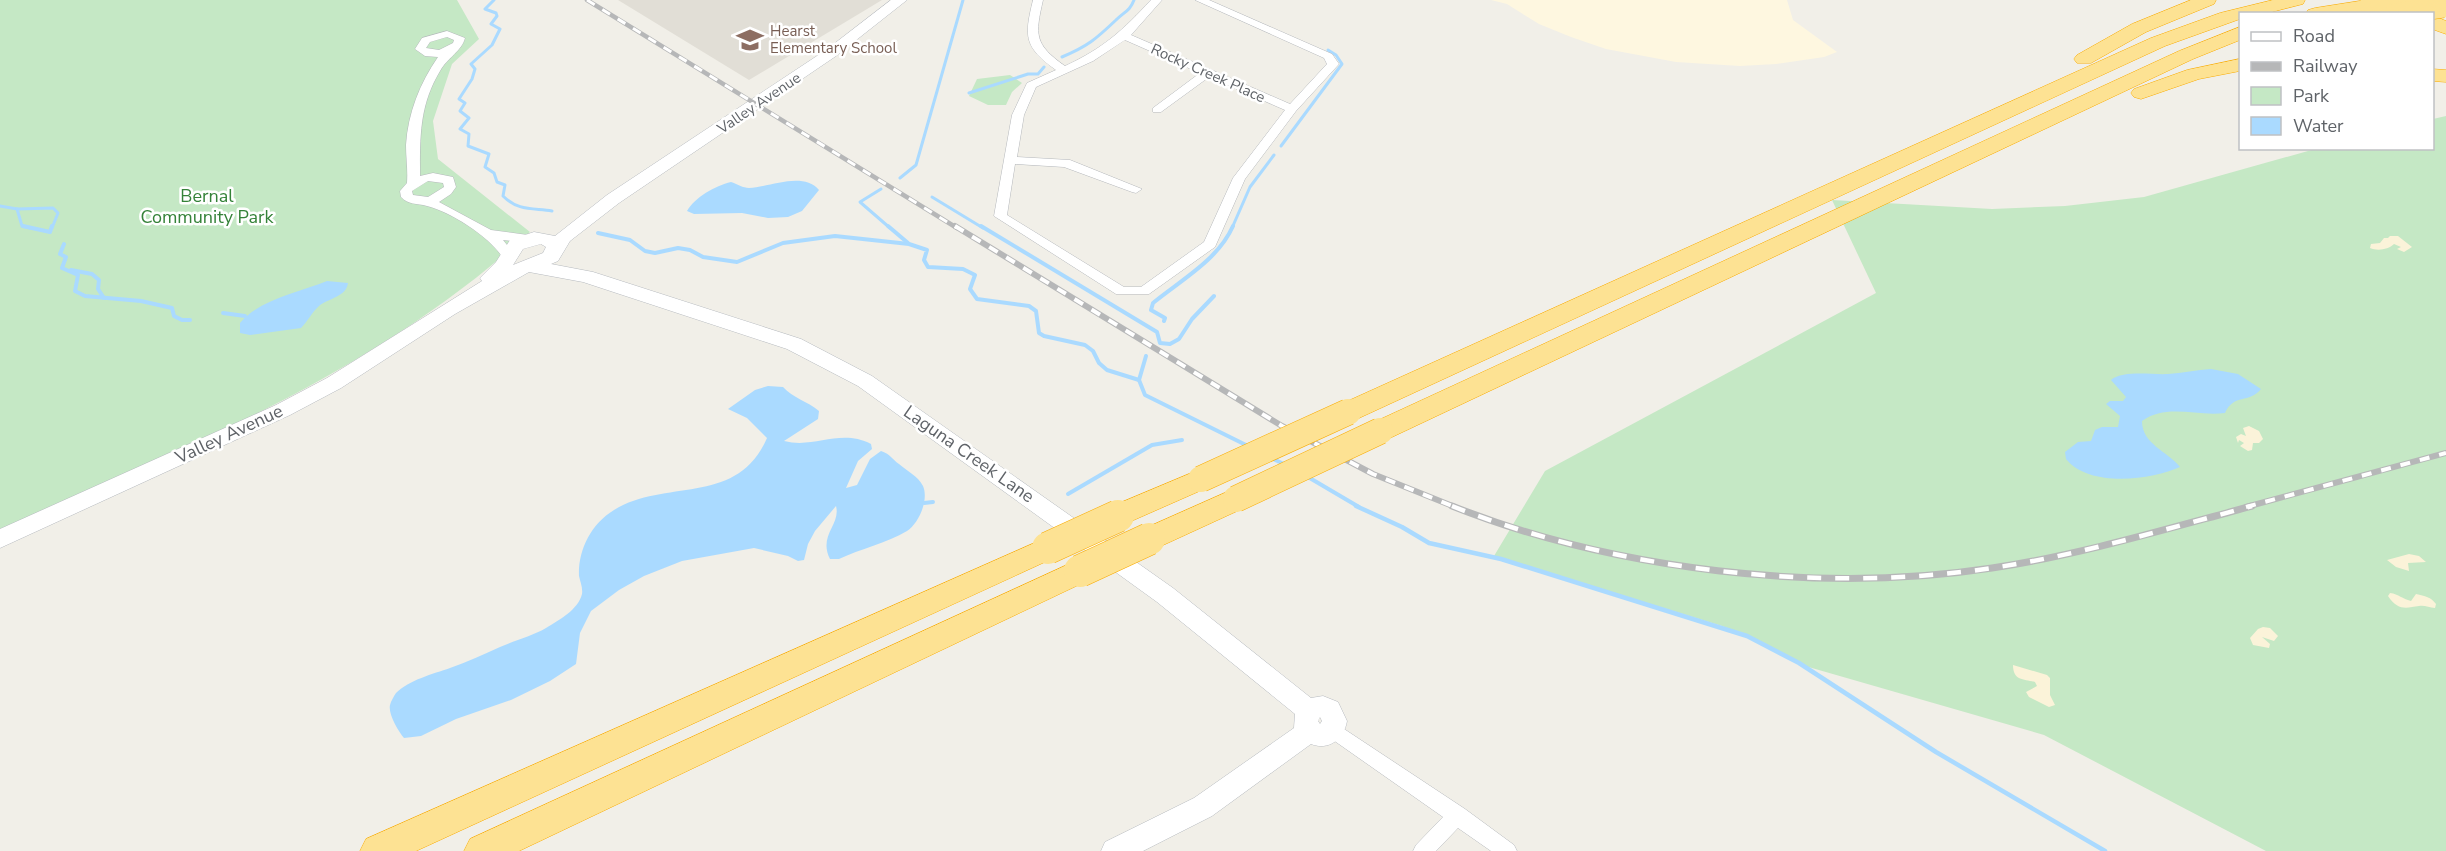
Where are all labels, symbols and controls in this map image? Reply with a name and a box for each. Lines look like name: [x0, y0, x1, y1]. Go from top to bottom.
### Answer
legend: [2239, 12, 2434, 150]
place label: Hearst Elementary School: [770, 21, 897, 58]
text: Road: [2293, 24, 2335, 48]
school or university icon: Hearst Elementary School: [735, 25, 765, 55]
street label: Rocky Creek Place: [1148, 39, 1268, 107]
text: Railway: [2293, 54, 2358, 78]
street label: Valley Avenue: [712, 68, 805, 139]
text: Park: [2293, 84, 2330, 108]
text: Water: [2293, 114, 2344, 138]
park label: Bernal Community Park: [140, 184, 275, 229]
street label: Valley Avenue: [170, 399, 287, 470]
street label: Laguna Creek Lane: [899, 400, 1039, 508]

